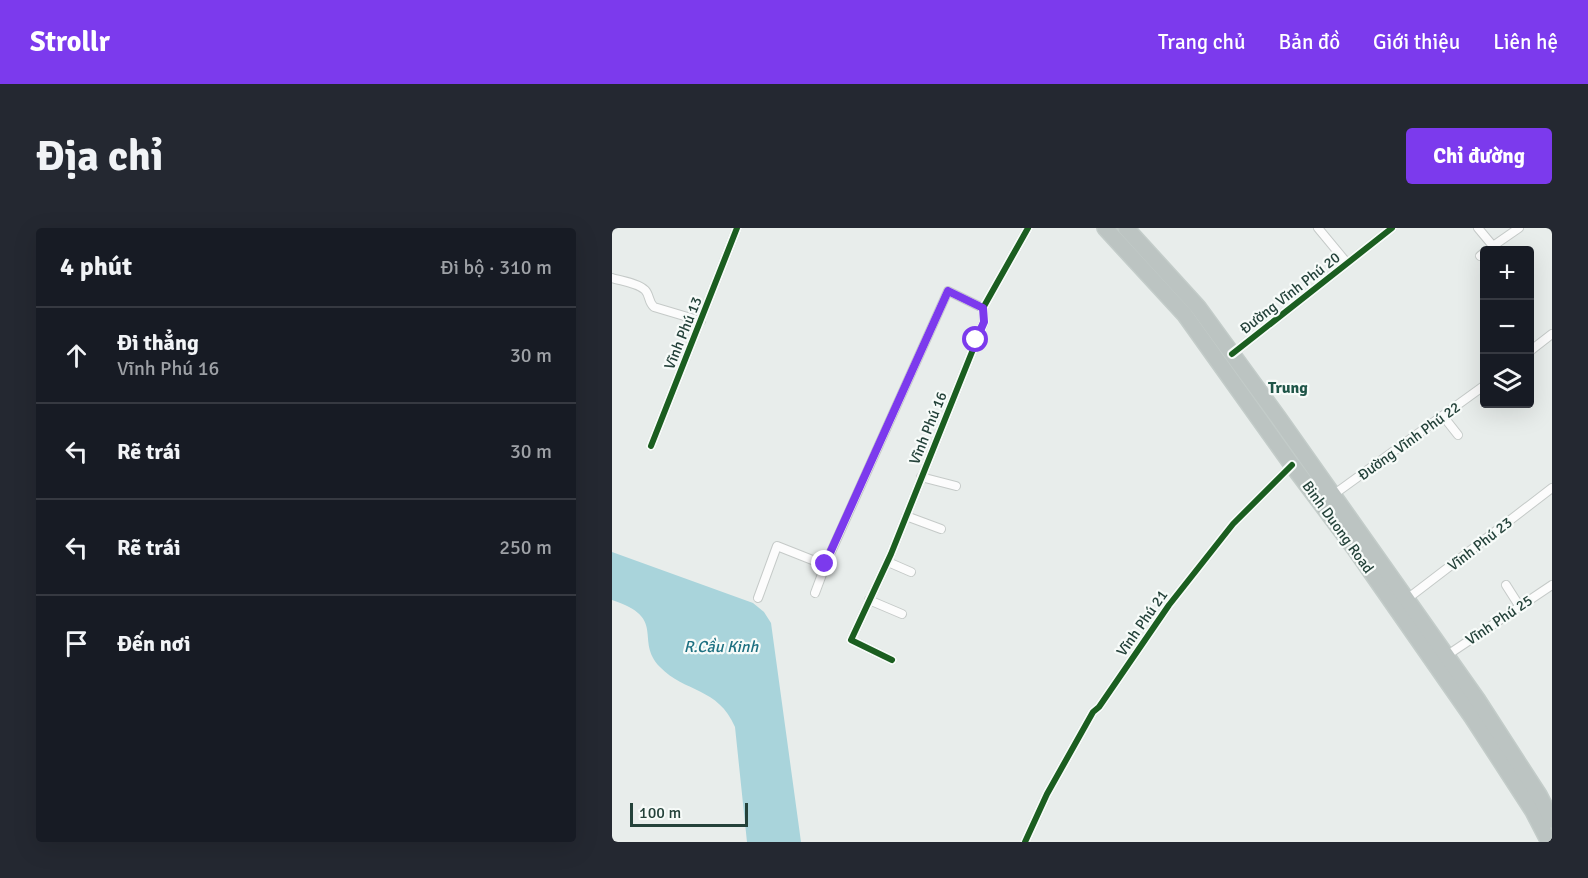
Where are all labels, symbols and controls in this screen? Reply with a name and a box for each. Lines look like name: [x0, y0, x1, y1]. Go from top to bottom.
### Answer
text: Strollr: [30, 25, 110, 59]
text: Trang chủ: [1158, 29, 1246, 55]
text: Bản đồ: [1279, 29, 1340, 55]
text: Giới thiệu: [1373, 29, 1460, 55]
text: Liên hệ: [1493, 29, 1558, 55]
button: Chỉ đường: [1406, 128, 1552, 184]
text: Địa chỉ: [36, 131, 163, 182]
map controls: [1480, 246, 1534, 408]
button: +: [1480, 246, 1534, 300]
street label: Đường Vĩnh Phú 20: [1236, 248, 1344, 338]
text: 4 phút: [60, 251, 132, 283]
text: Đi bộ · 310 m: [440, 255, 552, 280]
street label: Vĩnh Phú 13: [660, 294, 706, 372]
button: −: [1480, 300, 1534, 354]
route start: [962, 326, 988, 352]
text: Đi thẳng: [117, 329, 199, 356]
icon: ahead: [60, 339, 93, 372]
text: 30 m: [510, 343, 552, 368]
button: layers: [1480, 354, 1534, 408]
text: Vĩnh Phú 16: [117, 356, 219, 381]
district label: Trung: [1268, 378, 1308, 398]
street label: Vĩnh Phú 16: [905, 389, 951, 467]
street label: Đường Vĩnh Phú 22: [1354, 398, 1464, 484]
icon: left: [60, 435, 93, 468]
text: Rẽ trái: [117, 438, 181, 465]
text: 30 m: [510, 439, 552, 464]
street label: Binh Duong Road: [1298, 477, 1378, 577]
street label: Vĩnh Phú 23: [1444, 513, 1516, 575]
icon: left: [60, 531, 93, 564]
text: Rẽ trái: [117, 534, 181, 561]
text: 250 m: [499, 535, 552, 560]
route end: [811, 550, 837, 576]
street label: Vĩnh Phú 21: [1113, 586, 1171, 660]
street label: Vĩnh Phú 25: [1462, 591, 1536, 649]
icon: arrive: [60, 627, 93, 660]
text: Đến nơi: [117, 630, 191, 657]
water label: R.Cầu Kinh: [684, 637, 760, 657]
scale bar: [630, 800, 748, 828]
text: 100 m: [639, 803, 681, 823]

